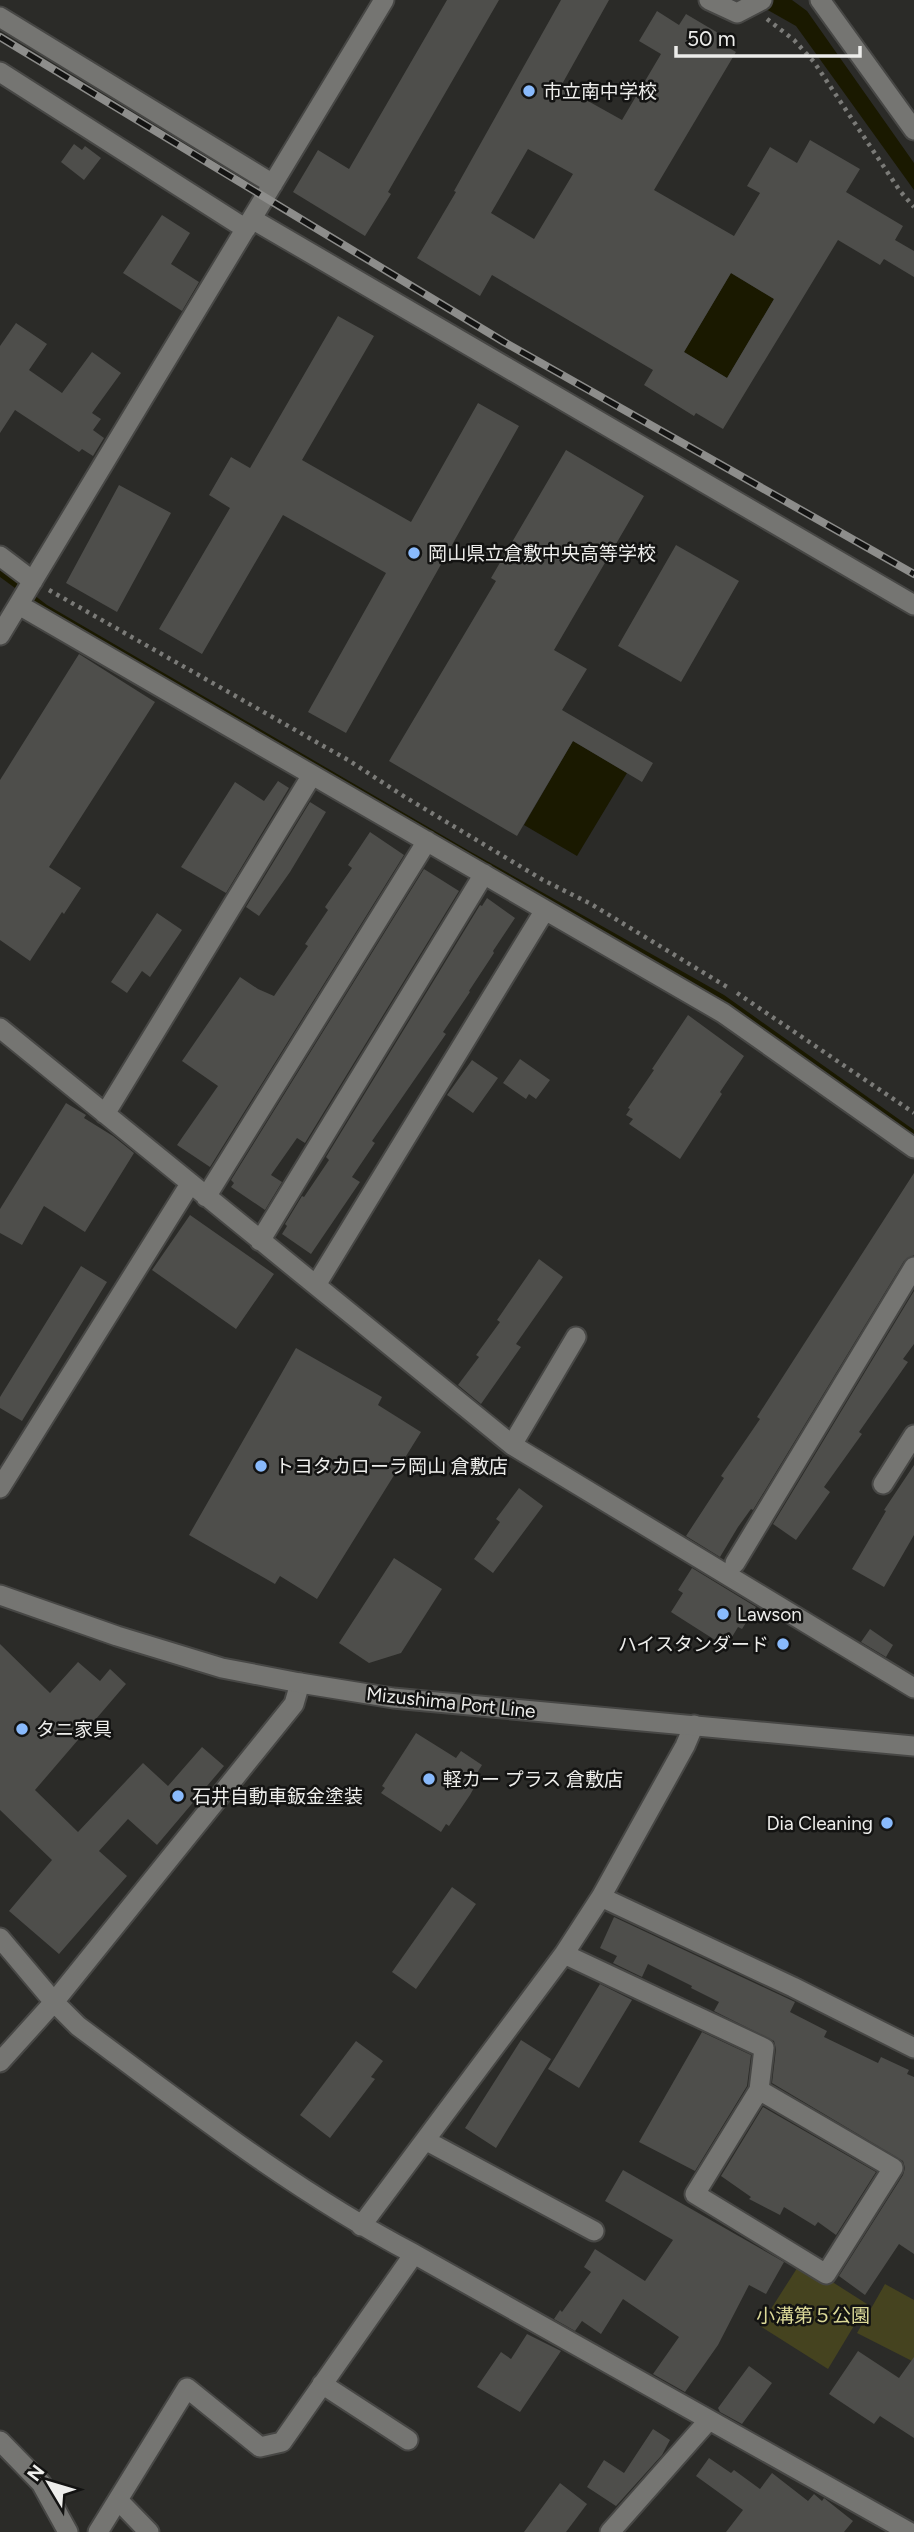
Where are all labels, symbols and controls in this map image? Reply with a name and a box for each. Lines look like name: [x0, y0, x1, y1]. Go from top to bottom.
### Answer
scale bar: [676, 14, 860, 58]
text: 50 m: [687, 26, 736, 51]
place label: 市立南中学校: [543, 80, 657, 103]
marker: 市立南中学校: [521, 83, 537, 99]
place label: 岡山県立倉敷中央高等学校: [428, 542, 656, 565]
marker: 岡山県立倉敷中央高等学校: [406, 545, 422, 561]
place label: トヨタカローラ岡山 倉敷店: [275, 1455, 508, 1478]
marker: トヨタカローラ岡山 倉敷店: [253, 1458, 269, 1474]
place label: Lawson: [737, 1603, 802, 1626]
marker: Lawson: [715, 1606, 731, 1622]
place label: ハイスタンダード: [618, 1633, 769, 1656]
marker: ハイスタンダード: [775, 1636, 791, 1652]
street label: Mizushima Port Line: [365, 1682, 537, 1723]
place label: タニ家具: [36, 1718, 112, 1741]
marker: タニ家具: [14, 1721, 30, 1737]
place label: 軽カー プラス 倉敷店: [443, 1768, 623, 1791]
marker: 軽カー プラス 倉敷店: [421, 1771, 437, 1787]
place label: 石井自動車鈑金塗装: [192, 1785, 363, 1808]
marker: 石井自動車鈑金塗装: [170, 1788, 186, 1804]
place label: Dia Cleaning: [766, 1812, 873, 1835]
marker: Dia Cleaning: [879, 1815, 895, 1831]
park label: 小溝第５公園: [756, 2304, 870, 2327]
north arrow: [14, 2448, 84, 2518]
text: N: [22, 2460, 50, 2486]

